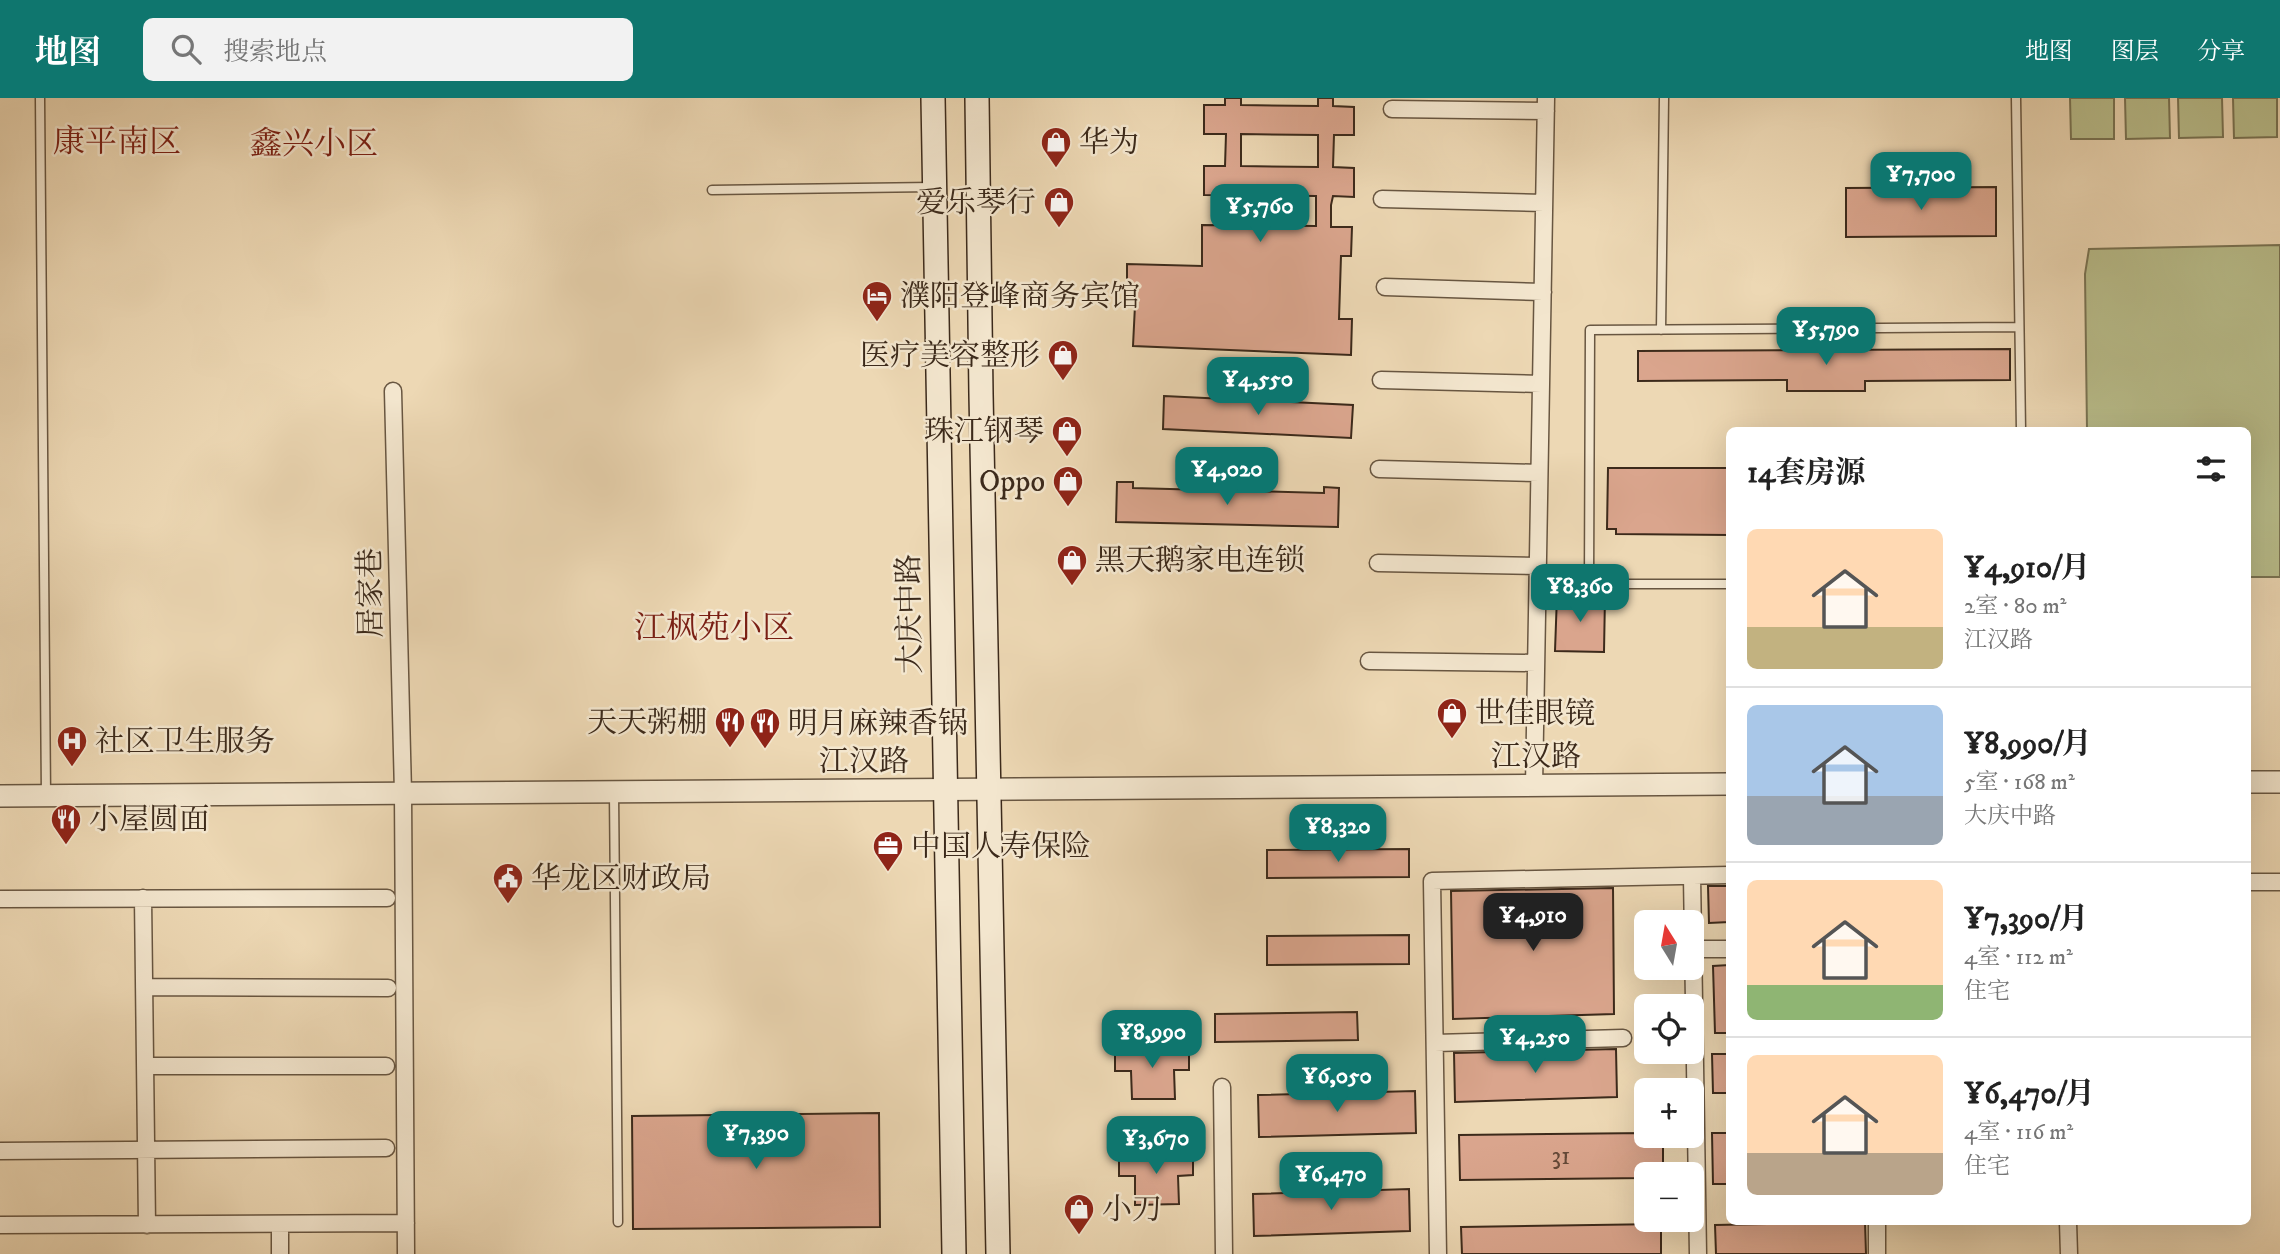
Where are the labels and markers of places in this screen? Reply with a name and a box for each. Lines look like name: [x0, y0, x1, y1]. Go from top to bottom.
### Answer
shop icon: 华为: [1039, 125, 1073, 169]
place label: 华为: [1079, 125, 1139, 162]
pin: ¥7,700: [1864, 152, 1978, 212]
pin: ¥5,760: [1203, 184, 1317, 244]
place label: 爱乐琴行: [916, 185, 1036, 222]
shop icon: 爱乐琴行: [1042, 185, 1076, 229]
hotel icon: 濮阳登峰商务宾馆: [860, 279, 894, 323]
place label: 濮阳登峰商务宾馆: [900, 279, 1140, 316]
pin: ¥5,790: [1769, 308, 1883, 367]
place label: 医疗美容整形: [860, 338, 1040, 375]
shop icon: 医疗美容整形: [1046, 338, 1080, 382]
pin: ¥4,550: [1201, 358, 1315, 417]
place label: 珠江钢琴: [924, 414, 1044, 451]
shop icon: 珠江钢琴: [1050, 414, 1084, 458]
pin: ¥4,020: [1170, 448, 1284, 507]
place label: Oppo: [979, 464, 1045, 501]
shop icon: Oppo: [1051, 464, 1085, 508]
shop icon: 黑天鹅家电连锁: [1055, 543, 1089, 587]
place label: 黑天鹅家电连锁: [1095, 543, 1305, 580]
pin: ¥8,360: [1523, 564, 1637, 624]
shop icon: 世佳眼镜: [1435, 696, 1469, 740]
place label: 世佳眼镜: [1475, 696, 1595, 733]
place label: 天天粥棚: [587, 705, 707, 742]
restaurant icon: 天天粥棚: [713, 705, 747, 749]
restaurant icon: 明月麻辣香锅: [748, 706, 782, 750]
place label: 明月麻辣香锅: [788, 706, 968, 743]
hospital icon: 社区卫生服务: [55, 724, 89, 768]
place label: 社区卫生服务: [95, 724, 275, 761]
restaurant icon: 小屋圆面: [49, 802, 83, 846]
place label: 小屋圆面: [89, 802, 209, 839]
pin: ¥8,320: [1281, 804, 1395, 864]
office icon: 中国人寿保险: [871, 829, 905, 873]
place label: 中国人寿保险: [911, 829, 1091, 866]
public building icon: 华龙区财政局: [491, 861, 525, 905]
place label: 华龙区财政局: [531, 861, 711, 898]
pin: ¥4,910: [1476, 894, 1590, 953]
pin: ¥8,990: [1095, 1010, 1209, 1070]
pin: ¥4,250: [1478, 1016, 1592, 1075]
pin: ¥6,050: [1280, 1054, 1394, 1114]
pin: ¥7,390: [699, 1112, 813, 1171]
pin: ¥3,670: [1099, 1116, 1213, 1176]
pin: ¥6,470: [1274, 1152, 1388, 1212]
shop icon: 小刀: [1062, 1192, 1096, 1236]
place label: 小刀: [1102, 1192, 1162, 1229]

